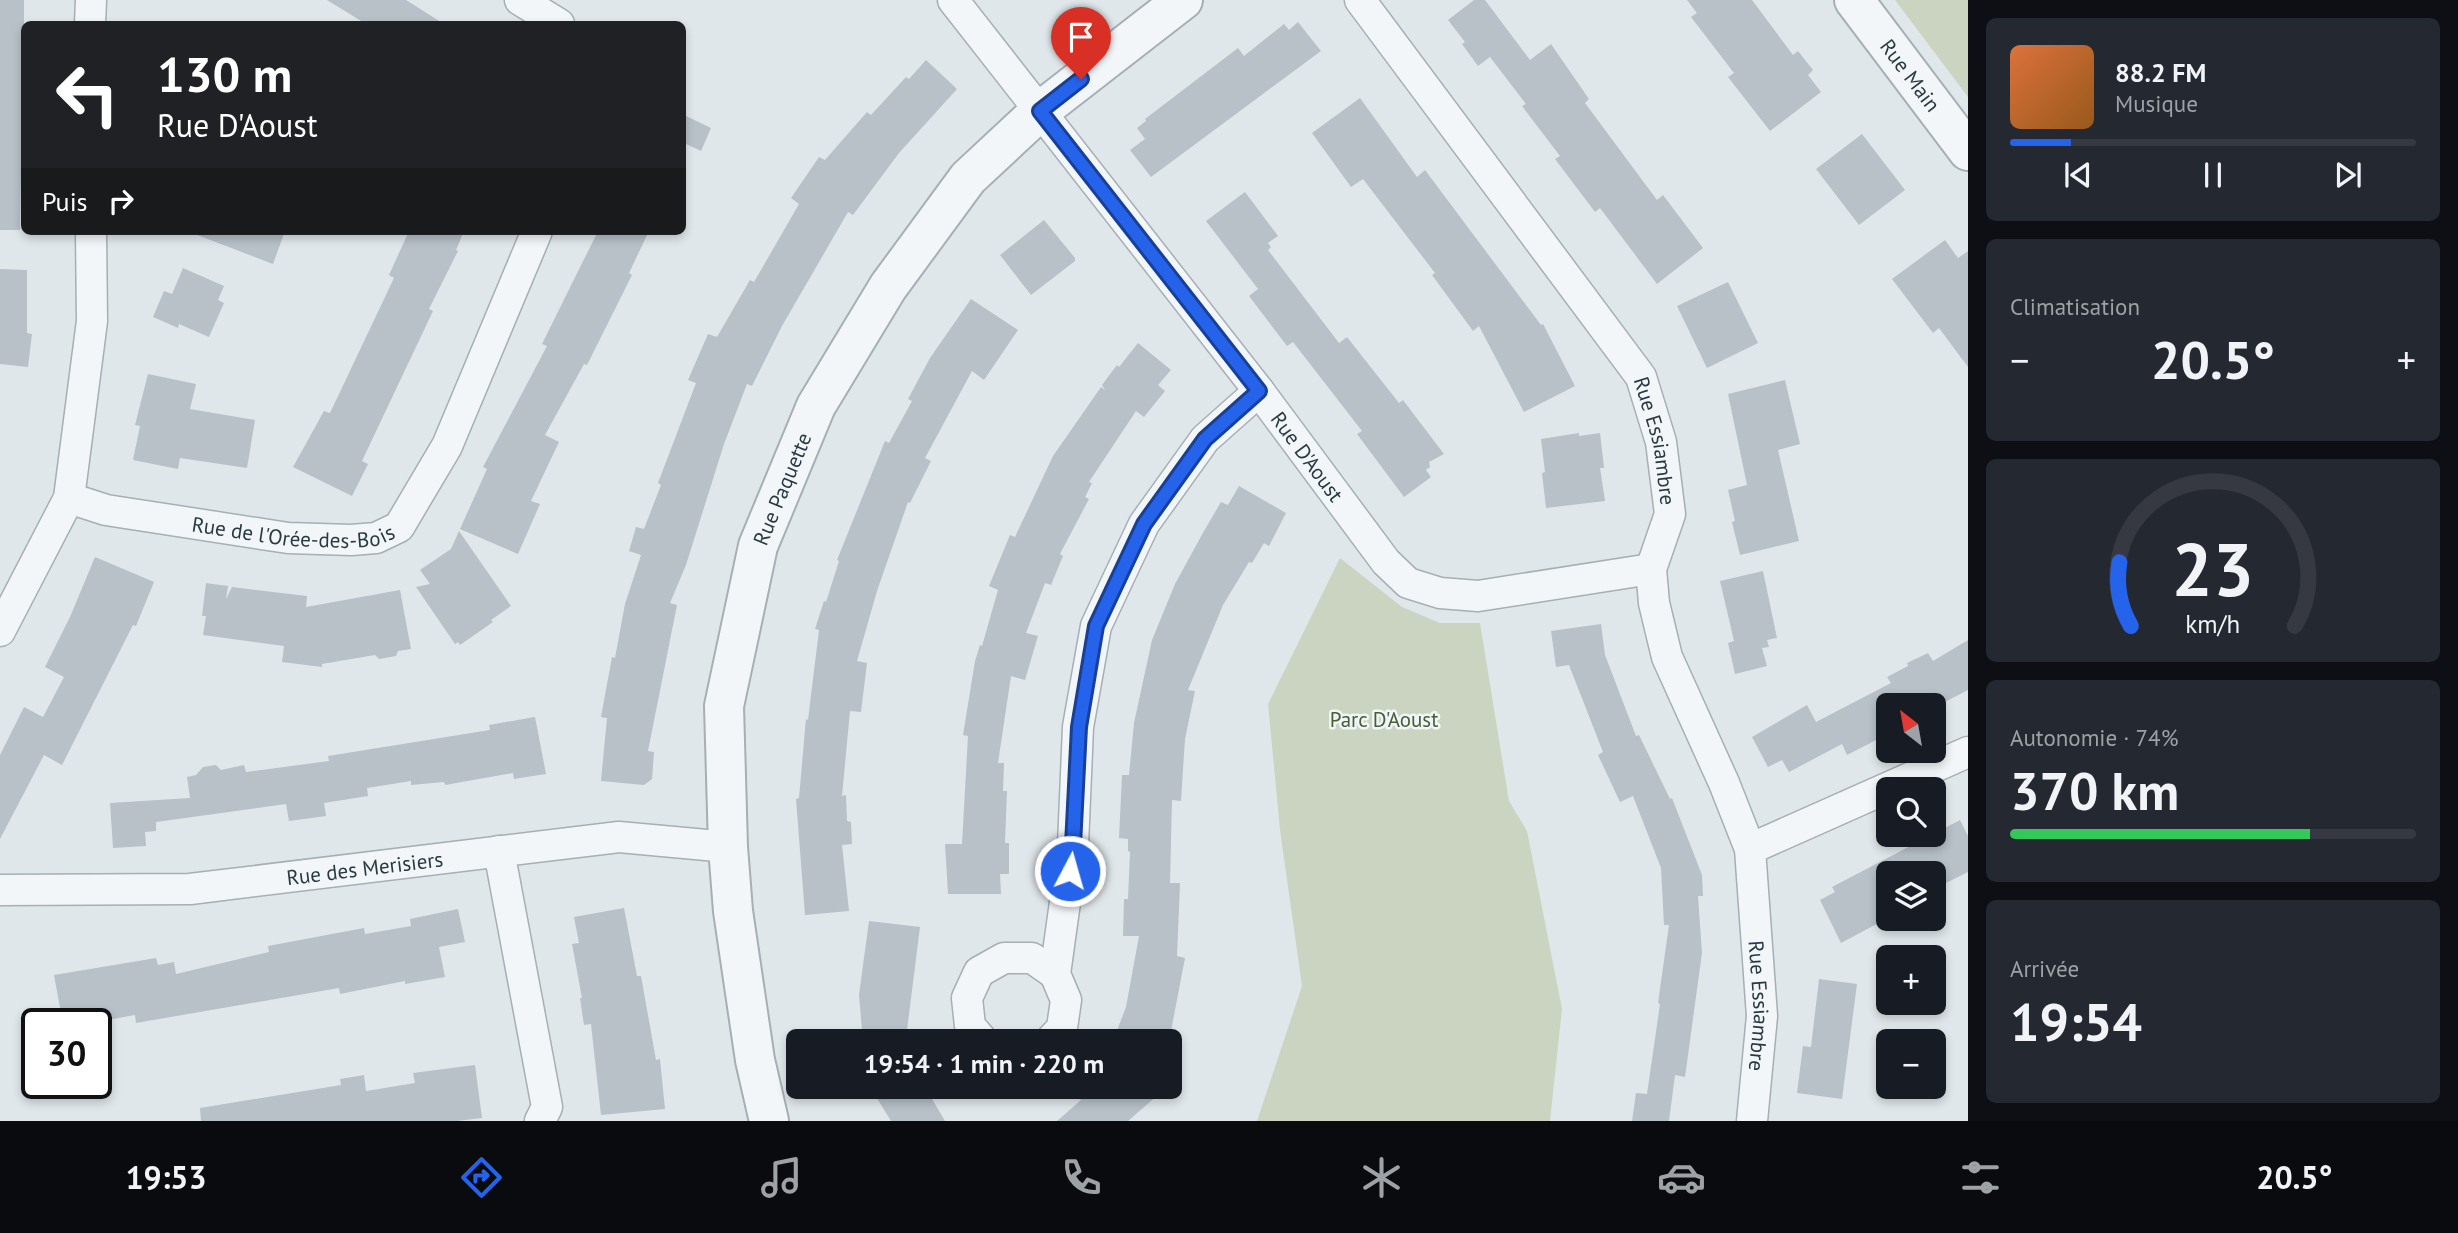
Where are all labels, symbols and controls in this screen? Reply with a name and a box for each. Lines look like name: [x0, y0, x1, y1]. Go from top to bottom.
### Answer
pin: [1051, 7, 1111, 79]
icon: arrive: [1062, 18, 1100, 56]
street label: Rue Main: [1875, 33, 1947, 117]
text: 130 m: [157, 42, 292, 106]
icon: left: [42, 49, 133, 140]
text: 88.2 FM: [2115, 56, 2206, 89]
text: Musique: [2115, 89, 2198, 118]
text: Rue D'Aoust: [157, 104, 318, 146]
icon: previous: [2059, 156, 2097, 194]
icon: pause: [2194, 156, 2232, 194]
icon: next: [2329, 156, 2367, 194]
icon: right: [102, 182, 140, 220]
text: Puis: [42, 185, 88, 218]
text: Climatisation: [2010, 292, 2140, 321]
text: 20.5°: [2151, 326, 2275, 393]
text: −: [2010, 335, 2029, 384]
text: +: [2397, 335, 2416, 384]
street label: Rue Essiambre: [1628, 373, 1682, 507]
street label: Rue D'Aoust: [1265, 406, 1350, 507]
street label: Rue Paquette: [746, 428, 817, 549]
street label: Rue de l'Orée-des-Bois: [190, 510, 399, 554]
text: 23: [2172, 523, 2254, 617]
text: km/h: [2186, 608, 2240, 640]
north arrow: [1876, 693, 1946, 763]
map controls: [1876, 693, 1946, 1099]
park label: Parc D'Aoust: [1330, 706, 1438, 733]
text: Autonomie · 74%: [2010, 723, 2178, 752]
text: 370 km: [2010, 757, 2179, 824]
button: search: [1876, 777, 1946, 847]
position arrow: [1033, 834, 1107, 908]
street label: Rue des Merisiers: [285, 845, 445, 891]
button: layers: [1876, 861, 1946, 931]
street label: Rue Essiambre: [1743, 939, 1776, 1072]
button: +: [1876, 945, 1946, 1015]
text: Arrivée: [2010, 954, 2079, 983]
text: 19:54: [2010, 988, 2142, 1055]
speed limit sign: 30: [21, 1008, 112, 1099]
button: −: [1876, 1029, 1946, 1099]
text: 19:54 · 1 min · 220 m: [864, 1047, 1104, 1080]
icon: directions: [457, 1153, 506, 1202]
icon: music: [757, 1153, 806, 1202]
icon: phone: [1057, 1153, 1106, 1202]
icon: climate: [1357, 1153, 1406, 1202]
icon: car: [1657, 1153, 1706, 1202]
icon: filters: [1956, 1153, 2005, 1202]
text: 19:53: [125, 1156, 207, 1198]
text: 20.5°: [2256, 1156, 2333, 1198]

